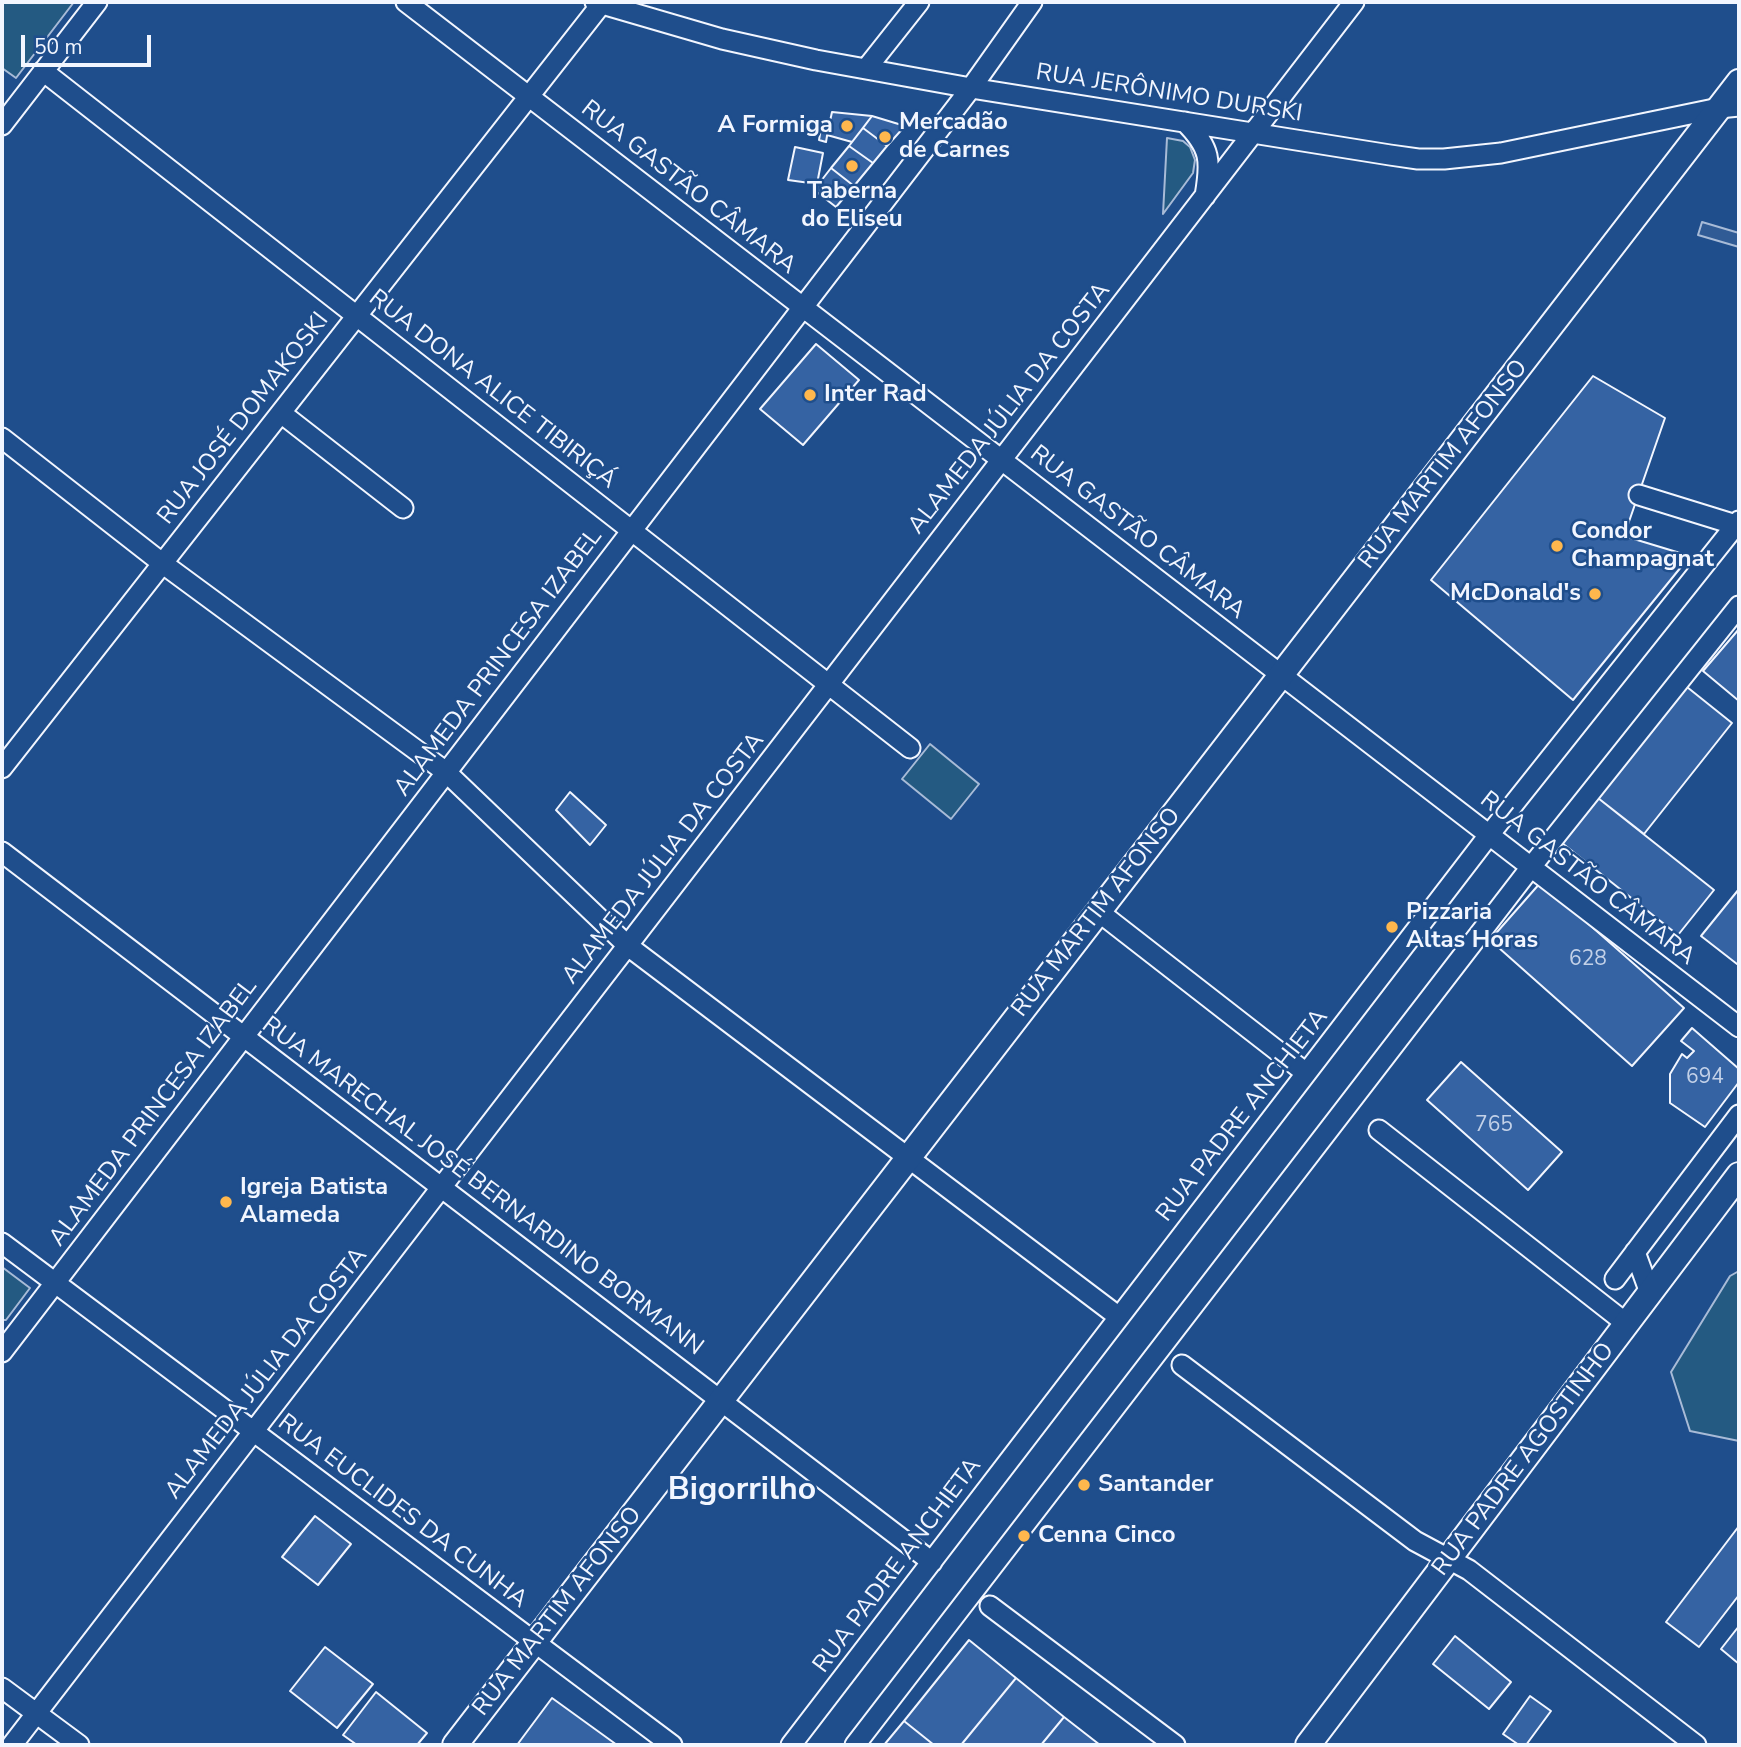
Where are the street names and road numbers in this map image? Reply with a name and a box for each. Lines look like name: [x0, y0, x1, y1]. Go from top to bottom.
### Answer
street label: RUA JERÔNIMO DURSKI: [1034, 59, 1304, 129]
street label: RUA GASTÃO CÂMARA: [575, 95, 801, 281]
street label: ALAMEDA JÚLIA DA COSTA: [903, 278, 1117, 540]
street label: RUA DONA ALICE TIBIRIÇÁ: [363, 284, 621, 496]
street label: RUA JOSÉ DOMAKOSKI: [152, 307, 336, 531]
street label: RUA MARTIM AFONSO: [1353, 355, 1535, 575]
street label: RUA GASTÃO CÂMARA: [1024, 440, 1250, 626]
street label: ALAMEDA PRINCESA IZABEL: [389, 524, 609, 802]
street label: ALAMEDA JÚLIA DA COSTA: [557, 728, 771, 990]
street label: RUA GASTÃO CÂMARA: [1474, 786, 1700, 972]
street label: RUA MARTIM AFONSO: [1006, 803, 1188, 1023]
street label: ALAMEDA PRINCESA IZABEL: [44, 974, 264, 1252]
street label: RUA PADRE ANCHIETA: [1151, 1004, 1335, 1228]
street label: RUA MARECHAL JOSÉ BERNARDINO BORMANN: [256, 1011, 708, 1363]
street label: ALAMEDA JÚLIA DA COSTA: [160, 1243, 374, 1505]
street label: RUA PADRE AGOSTINHO: [1427, 1338, 1621, 1582]
street label: RUA EUCLIDES DA CUNHA: [272, 1409, 532, 1615]
street label: RUA PADRE ANCHIETA: [808, 1453, 988, 1679]
street label: RUA MARTIM AFONSO: [467, 1502, 649, 1722]

